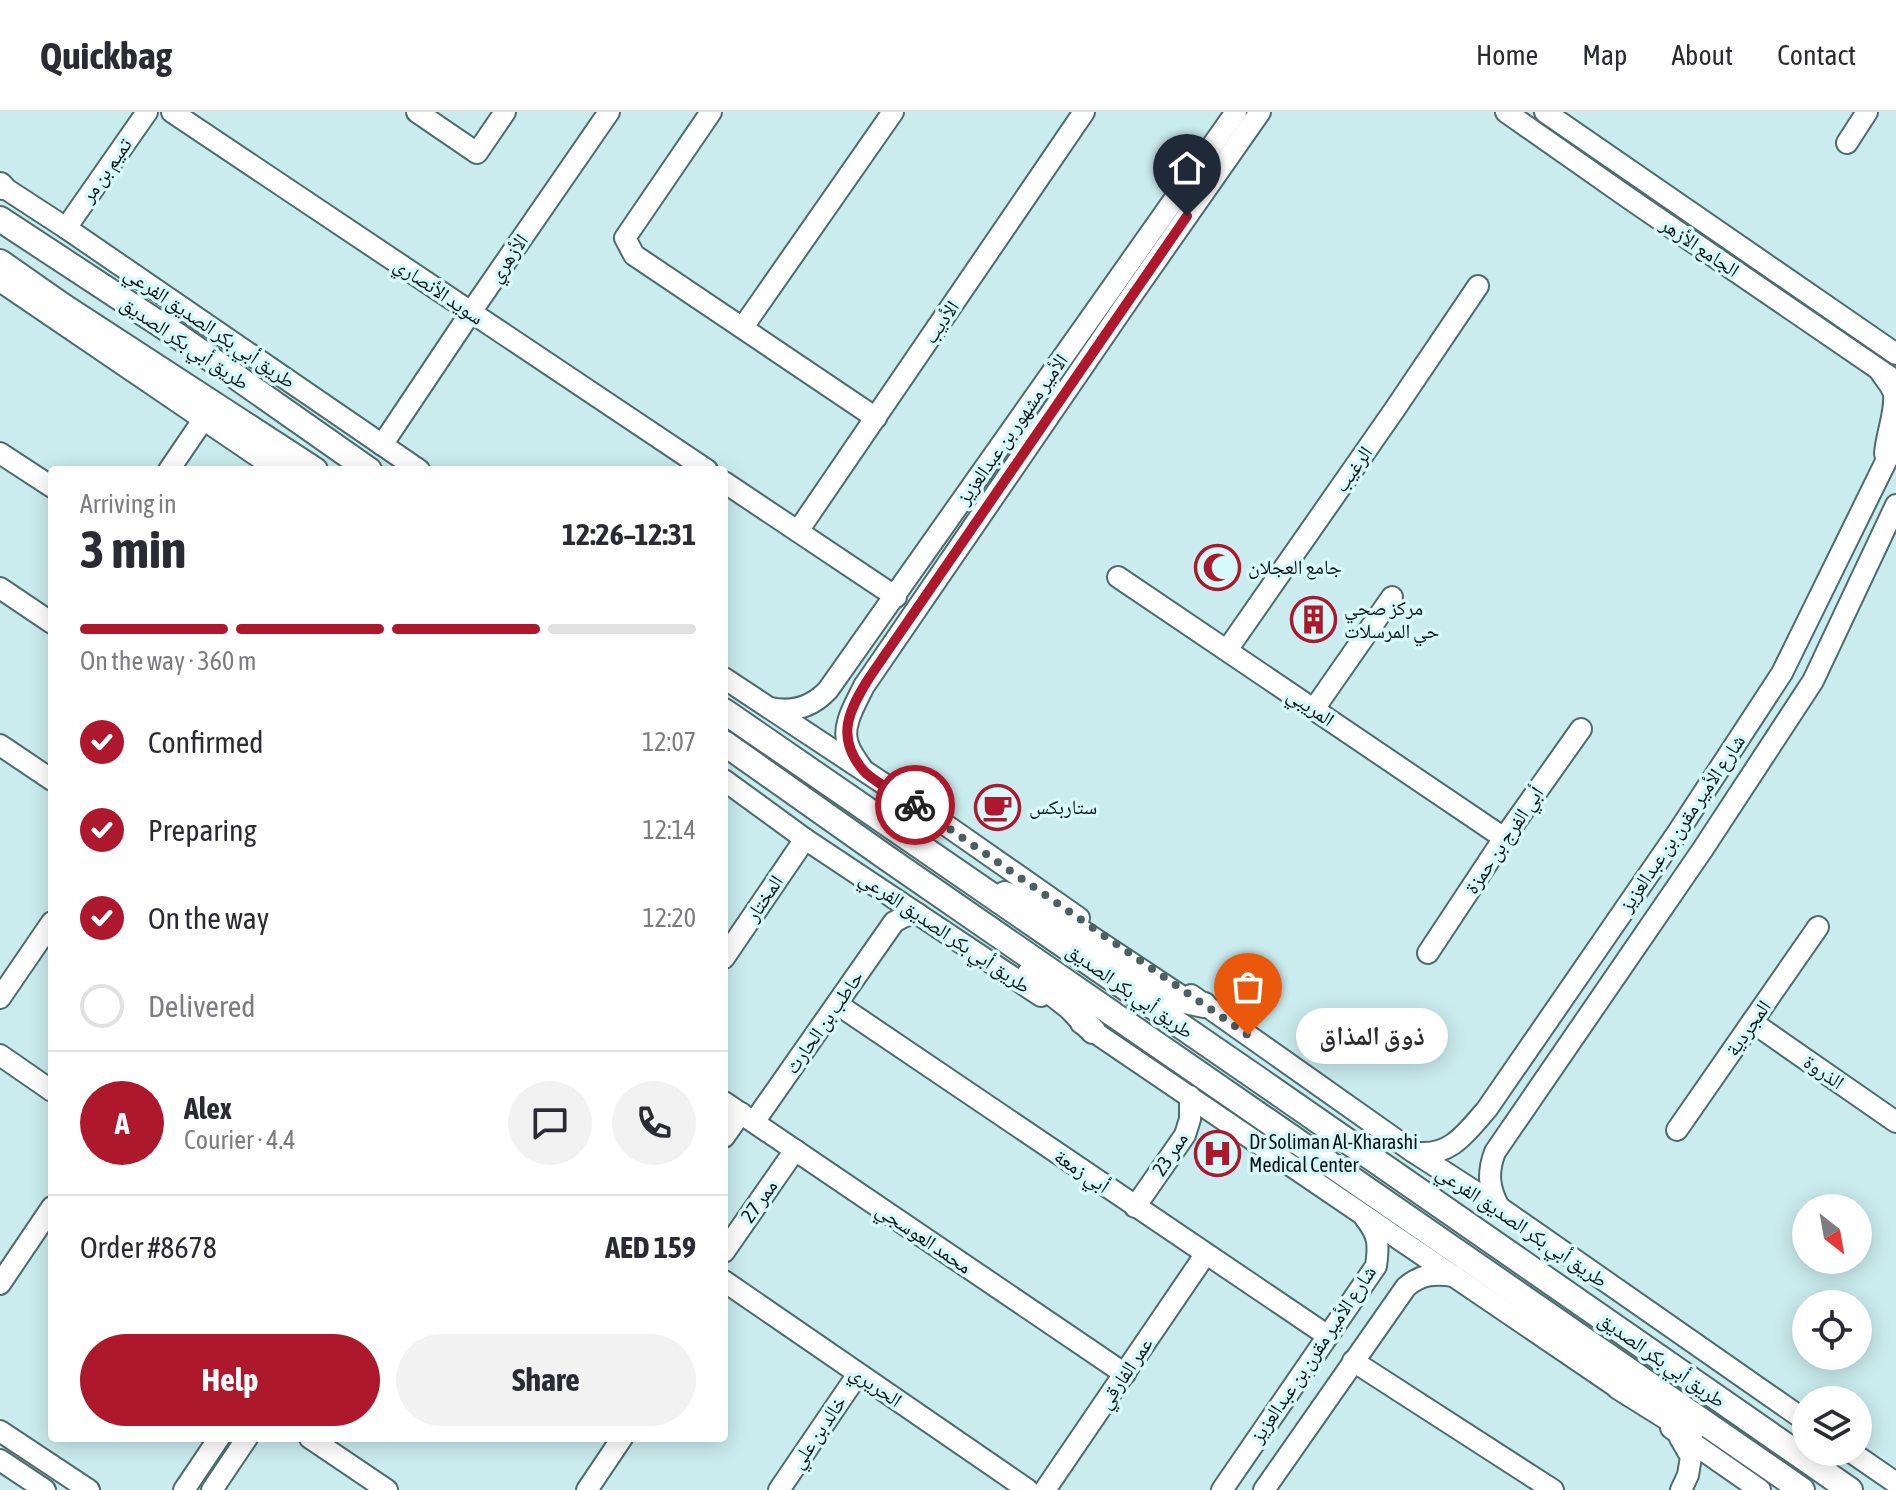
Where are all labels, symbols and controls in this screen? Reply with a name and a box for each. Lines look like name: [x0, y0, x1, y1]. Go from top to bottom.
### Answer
text: Quickbag: [40, 34, 172, 77]
text: Home: [1476, 39, 1538, 71]
text: Map: [1582, 39, 1627, 71]
text: About: [1671, 39, 1733, 71]
text: Contact: [1777, 39, 1856, 71]
street label: تميم بن مر: [75, 133, 138, 209]
pin: [1153, 134, 1221, 216]
icon: home: [1165, 146, 1209, 190]
street label: الجامع الأزهر: [1655, 211, 1744, 283]
street label: الأزهري: [483, 229, 537, 289]
street label: سويد الأنصاري: [387, 252, 488, 333]
street label: طريق أبي بكر الصديق الفرعي: [120, 261, 300, 393]
street label: طريق أبي بكر الصديق: [116, 291, 254, 395]
street label: الأديب: [918, 296, 964, 348]
street label: الأمير مشهور بن عبدالعزيز: [951, 349, 1073, 510]
street label: الرغيب: [1329, 441, 1377, 496]
text: Arriving in: [80, 489, 177, 519]
text: 12:26–12:31: [562, 517, 696, 551]
text: 3 min: [80, 519, 186, 579]
mosque icon: جامع العجلان: [1193, 543, 1241, 591]
place label: جامع العجلان: [1248, 555, 1342, 580]
building icon: مركز صحي حي المرسلات: [1289, 595, 1337, 643]
place label: مركز صحي حي المرسلات: [1344, 596, 1440, 647]
text: On the way · 360 m: [80, 646, 257, 676]
street label: المريبي: [1281, 683, 1339, 735]
icon: check: [80, 720, 124, 764]
text: Confirmed: [148, 725, 263, 759]
text: 12:07: [642, 727, 696, 757]
street label: شارع الأمير مقرن بن عبدالعزيز: [1613, 730, 1751, 917]
courier: [875, 765, 955, 845]
street label: أبي الفرج بن حمزة: [1459, 782, 1552, 900]
icon: bike: [893, 783, 937, 827]
cafe icon: ستاربكس: [974, 783, 1022, 831]
place label: ستاربكس: [1029, 795, 1097, 819]
icon: check: [80, 808, 124, 852]
text: Preparing: [148, 813, 257, 847]
text: 12:14: [642, 815, 696, 845]
street label: طريق أبي بكر الصديق الفرعي: [853, 866, 1035, 1002]
street label: المختار: [739, 870, 787, 926]
icon: check: [80, 896, 124, 940]
text: On the way: [148, 901, 269, 935]
text: 12:20: [642, 903, 696, 933]
street label: طريق أبي بكر الصديق: [1059, 938, 1198, 1047]
pin: [1214, 953, 1282, 1035]
icon: bag: [1226, 965, 1270, 1009]
street label: حاطب بن الحارث: [780, 966, 869, 1078]
text: Delivered: [148, 989, 256, 1023]
street label: المجردية: [1720, 995, 1775, 1060]
callout: ذوق المذاق: [1296, 1007, 1448, 1063]
text: ذوق المذاق: [1319, 1021, 1425, 1051]
street label: الذروة: [1800, 1050, 1849, 1094]
button: chat: [508, 1081, 592, 1165]
button: phone: [612, 1081, 696, 1165]
text: Alex: [184, 1091, 232, 1125]
text: A: [115, 1106, 129, 1140]
text: Courier · 4.4: [184, 1125, 295, 1155]
street label: ممر 23: [1147, 1128, 1192, 1180]
hospital icon: Dr Soliman Al-Kharashi Medical Center: [1194, 1129, 1242, 1177]
place label: Dr Soliman Al-Kharashi Medical Center: [1249, 1130, 1418, 1176]
street label: أبي زمعة: [1048, 1144, 1114, 1201]
street label: طريق أبي بكر الصديق الفرعي: [1430, 1160, 1612, 1296]
street label: ممر 27: [736, 1175, 781, 1227]
north arrow: [1792, 1194, 1872, 1274]
map controls: [1792, 1194, 1872, 1466]
street label: محمد العوسجي: [870, 1197, 976, 1282]
text: Order #8678: [80, 1230, 217, 1264]
text: AED 159: [605, 1230, 696, 1264]
street label: شارع الأمير مقرن بن عبدالعزيز: [1244, 1261, 1382, 1448]
button: locate: [1792, 1290, 1872, 1370]
street label: طريق أبي بكر الصديق: [1591, 1307, 1730, 1416]
street label: عمر الفارقي: [1092, 1333, 1161, 1416]
button: Help: [80, 1334, 380, 1426]
button: Share: [396, 1334, 696, 1426]
street label: الحريري: [843, 1360, 907, 1415]
button: layers: [1792, 1386, 1872, 1466]
street label: خالد بن علي: [785, 1391, 855, 1475]

